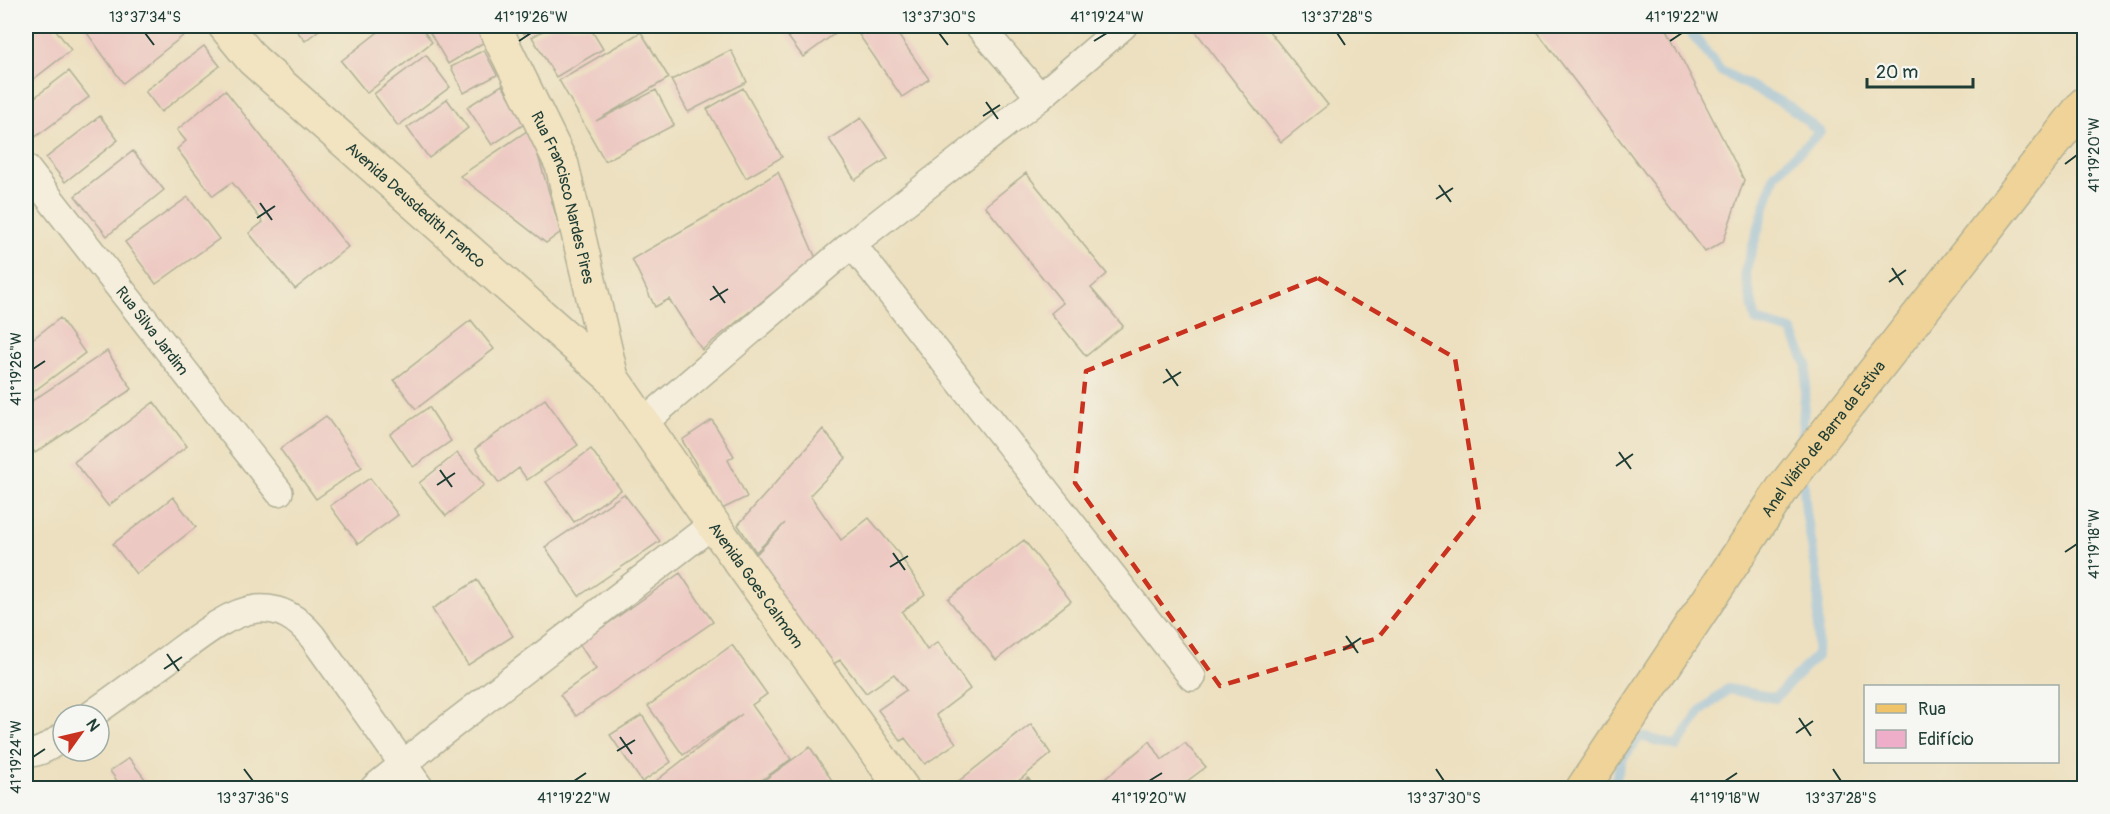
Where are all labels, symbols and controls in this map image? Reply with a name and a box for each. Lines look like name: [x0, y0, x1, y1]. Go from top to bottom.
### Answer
text: 13°37'34"S: [109, 8, 181, 27]
text: 41°19'26"W: [494, 8, 568, 27]
text: 13°37'30"S: [902, 8, 976, 27]
text: 41°19'24"W: [1070, 8, 1144, 27]
text: 13°37'28"S: [1302, 8, 1372, 27]
text: 41°19'22"W: [1645, 8, 1719, 27]
scale bar: [1867, 51, 1974, 89]
text: 20 m: [1876, 61, 1918, 84]
street label: Rua Francisco Nardes Pires: [526, 108, 599, 286]
text: 41°19'20"W: [2085, 117, 2104, 193]
street label: Avenida Deusdedith Franco: [341, 138, 490, 273]
street label: Rua Silva Jardim: [111, 282, 193, 379]
text: 41°19'26"W: [7, 332, 26, 406]
street label: Anel Viário de Barra da Estiva: [1757, 357, 1890, 521]
text: 41°19'18"W: [2085, 509, 2104, 579]
street label: Avenida Goes Calmom: [704, 518, 808, 652]
legend: [1864, 685, 2059, 763]
text: Rua: [1918, 698, 1946, 721]
north arrow: [51, 703, 111, 763]
text: N: [81, 715, 104, 735]
text: 41°19'24"W: [7, 720, 26, 794]
text: Edifício: [1918, 728, 1974, 751]
text: 13°37'36"S: [217, 789, 289, 808]
text: 41°19'22"W: [537, 789, 611, 808]
text: 41°19'20"W: [1111, 789, 1187, 808]
text: 13°37'30"S: [1407, 789, 1481, 808]
text: 41°19'18"W: [1690, 789, 1760, 808]
text: 13°37'28"S: [1806, 789, 1876, 808]

